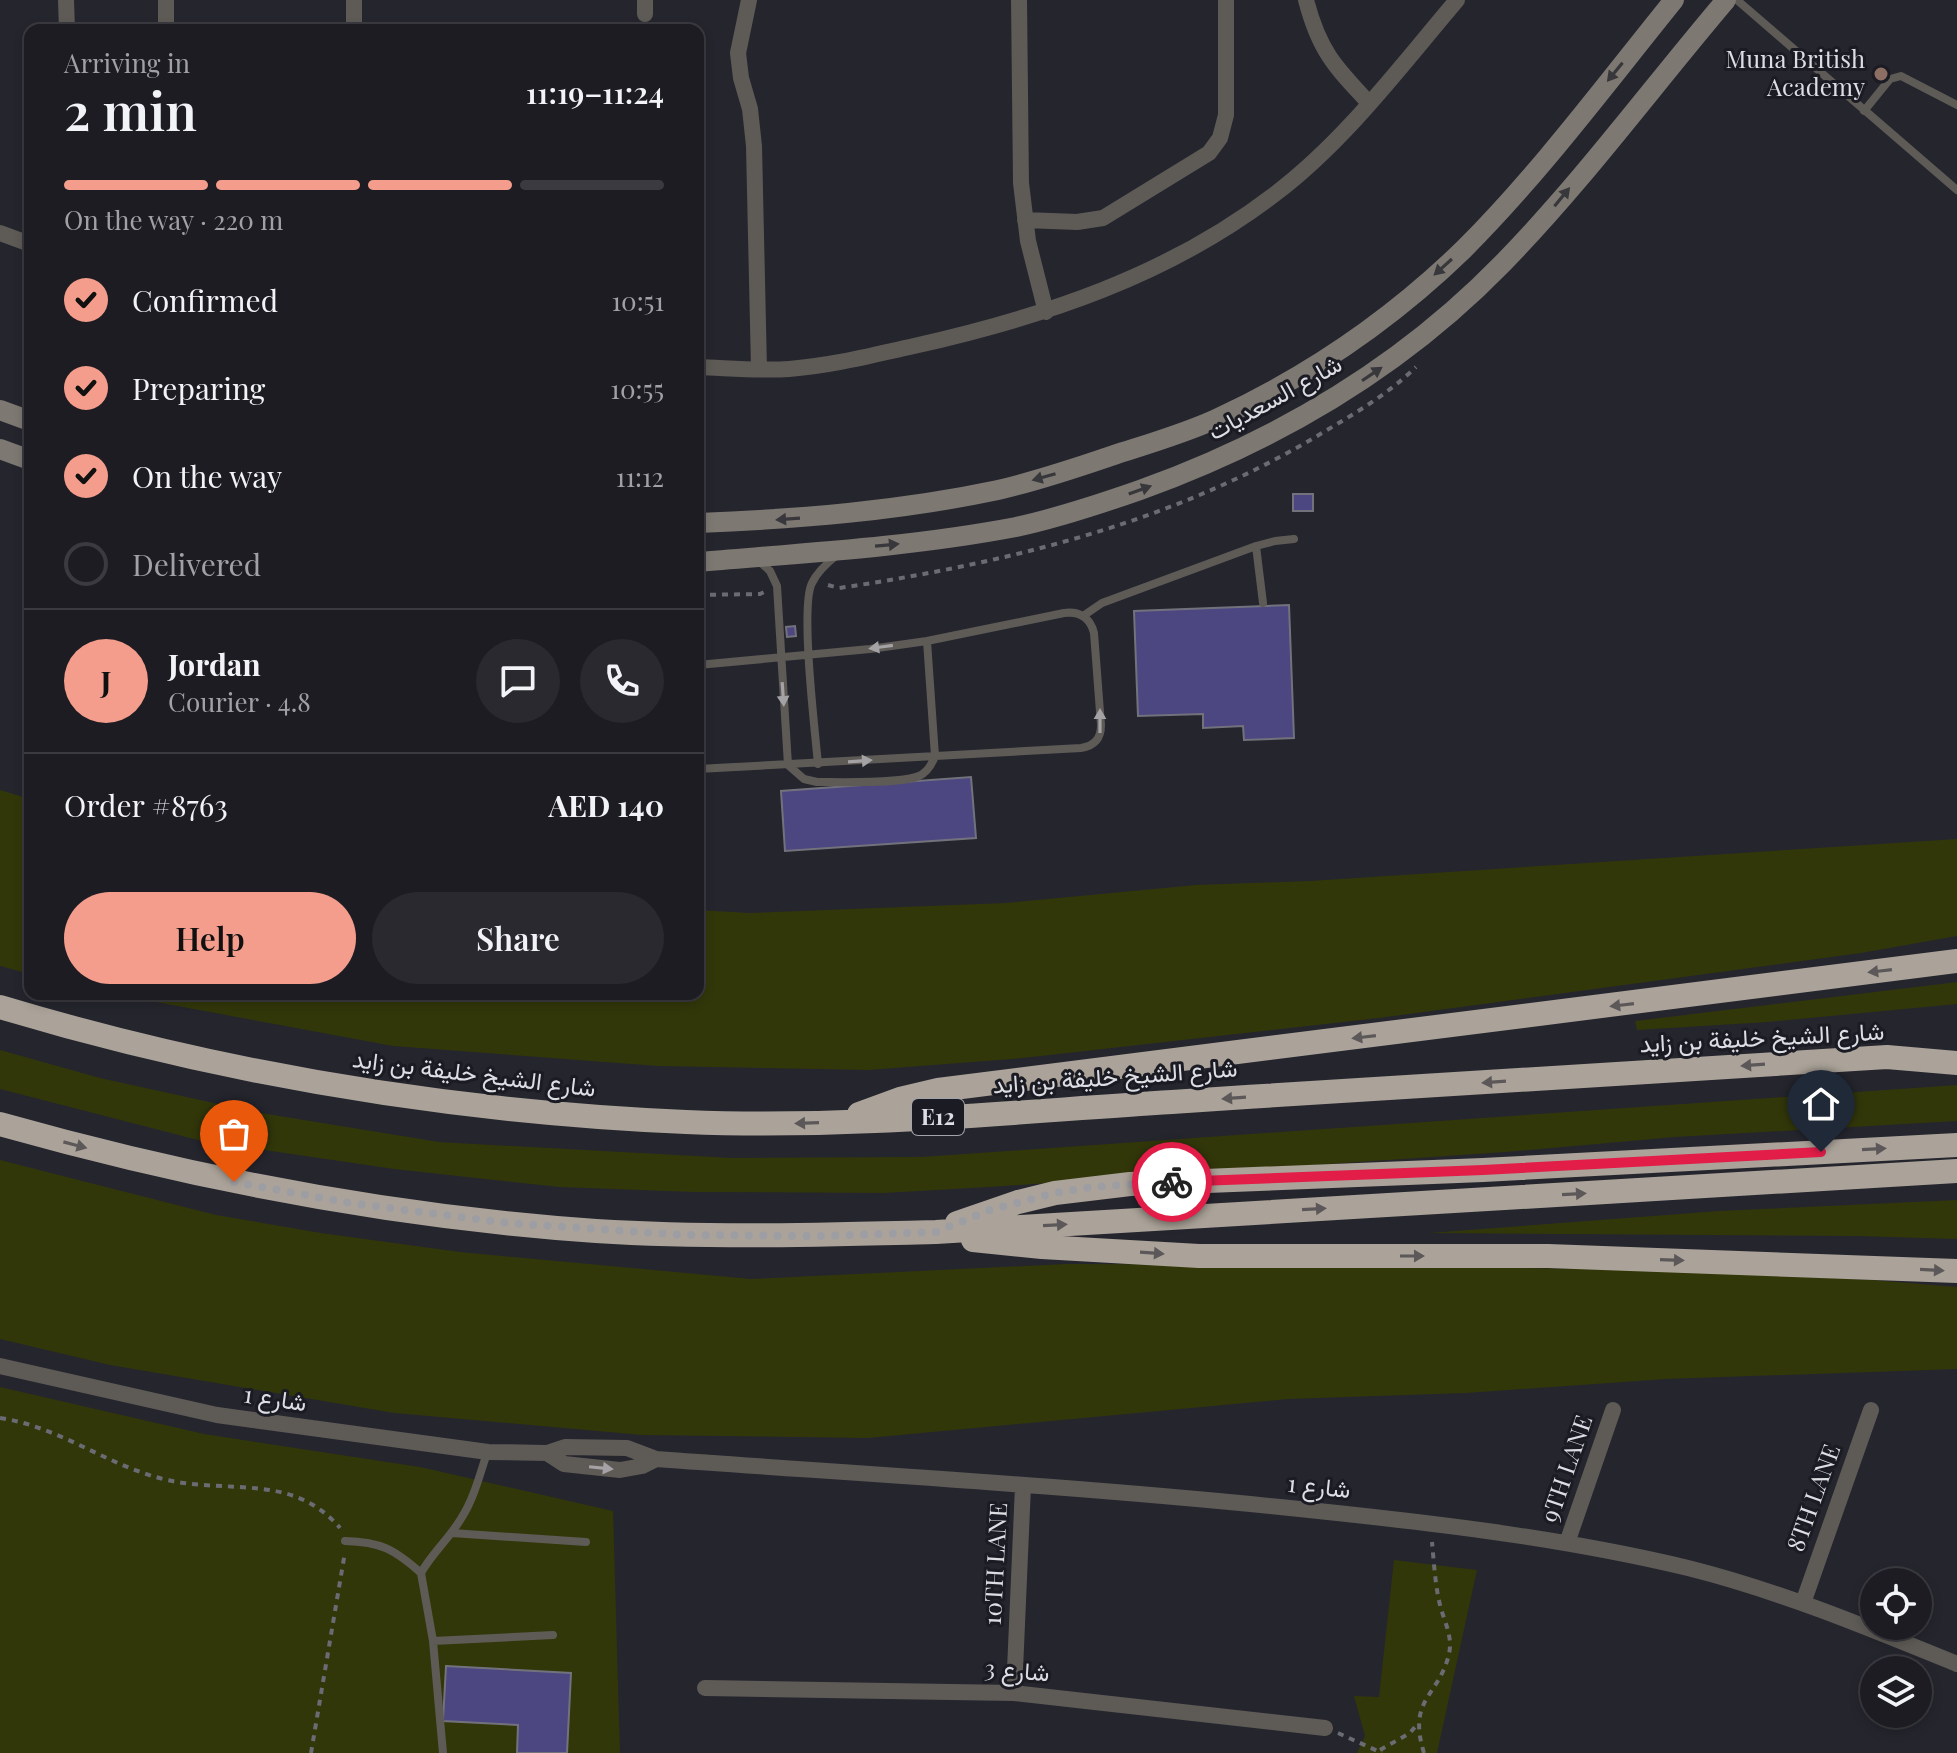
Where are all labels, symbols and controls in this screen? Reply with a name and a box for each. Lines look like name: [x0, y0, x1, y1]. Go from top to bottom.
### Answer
place label: Muna British Academy: [1726, 42, 1865, 102]
text: Arriving in: [64, 45, 190, 80]
one-way arrow: [1607, 62, 1624, 82]
marker: Muna British Academy: [1872, 65, 1890, 83]
text: 11:19–11:24: [526, 72, 664, 112]
text: 2 min: [64, 75, 197, 144]
one-way arrow: [1553, 188, 1570, 208]
text: On the way · 220 m: [64, 202, 283, 237]
one-way arrow: [1434, 258, 1453, 276]
icon: check: [64, 278, 108, 322]
text: Confirmed: [132, 280, 278, 320]
text: 10:51: [611, 283, 664, 318]
street label: شارع السعديات: [1201, 346, 1348, 448]
icon: check: [64, 366, 108, 410]
one-way arrow: [1361, 366, 1382, 381]
text: Preparing: [132, 368, 265, 408]
text: 10:55: [610, 371, 664, 406]
icon: check: [64, 454, 108, 498]
text: On the way: [132, 456, 282, 496]
text: 11:12: [616, 459, 664, 494]
one-way arrow: [1031, 471, 1055, 484]
one-way arrow: [1129, 483, 1153, 496]
one-way arrow: [775, 513, 800, 526]
one-way arrow: [875, 538, 900, 551]
text: Delivered: [132, 544, 261, 584]
button: chat: [476, 639, 560, 723]
button: phone: [580, 639, 664, 723]
one-way arrow: [868, 641, 893, 654]
text: Jordan: [168, 644, 261, 684]
text: J: [101, 661, 111, 701]
one-way arrow: [777, 682, 790, 707]
text: Courier · 4.8: [168, 684, 311, 719]
one-way arrow: [1094, 708, 1106, 734]
one-way arrow: [848, 754, 873, 767]
text: Order #8763: [64, 785, 228, 825]
text: AED 140: [549, 785, 664, 825]
button: Help: [64, 892, 356, 984]
button: Share: [372, 892, 664, 984]
one-way arrow: [1867, 965, 1892, 978]
one-way arrow: [1609, 998, 1634, 1011]
street label: شارع الشيخ خليفة بن زايد: [1639, 1014, 1885, 1061]
one-way arrow: [1351, 1030, 1376, 1043]
street label: شارع الشيخ خليفة بن زايد: [350, 1041, 598, 1106]
street label: شارع الشيخ خليفة بن زايد: [992, 1050, 1238, 1103]
one-way arrow: [1740, 1059, 1765, 1072]
pin: [1787, 1070, 1855, 1152]
one-way arrow: [1481, 1075, 1506, 1088]
icon: home: [1799, 1082, 1843, 1126]
one-way arrow: [1221, 1092, 1246, 1105]
road number: E12: [912, 1099, 964, 1135]
pin: [200, 1100, 268, 1182]
icon: bag: [212, 1112, 256, 1156]
one-way arrow: [794, 1116, 819, 1129]
one-way arrow: [63, 1140, 88, 1152]
courier: [1132, 1142, 1212, 1222]
one-way arrow: [1862, 1142, 1887, 1155]
icon: bike: [1150, 1160, 1194, 1204]
one-way arrow: [1562, 1187, 1587, 1200]
one-way arrow: [1302, 1202, 1327, 1215]
one-way arrow: [1043, 1218, 1068, 1231]
one-way arrow: [1140, 1247, 1165, 1260]
one-way arrow: [1400, 1250, 1425, 1262]
one-way arrow: [1660, 1254, 1685, 1266]
one-way arrow: [1920, 1263, 1945, 1276]
street label: شارع 1: [242, 1377, 309, 1419]
street label: 9TH LANE: [1532, 1410, 1598, 1526]
street label: 8TH LANE: [1778, 1439, 1846, 1555]
one-way arrow: [588, 1461, 613, 1474]
street label: شارع 1: [1286, 1466, 1352, 1506]
street label: 10TH LANE: [975, 1502, 1013, 1626]
map controls: [1860, 1568, 1932, 1728]
button: locate: [1860, 1568, 1932, 1640]
street label: شارع 3: [983, 1651, 1051, 1689]
button: layers: [1860, 1656, 1932, 1728]

